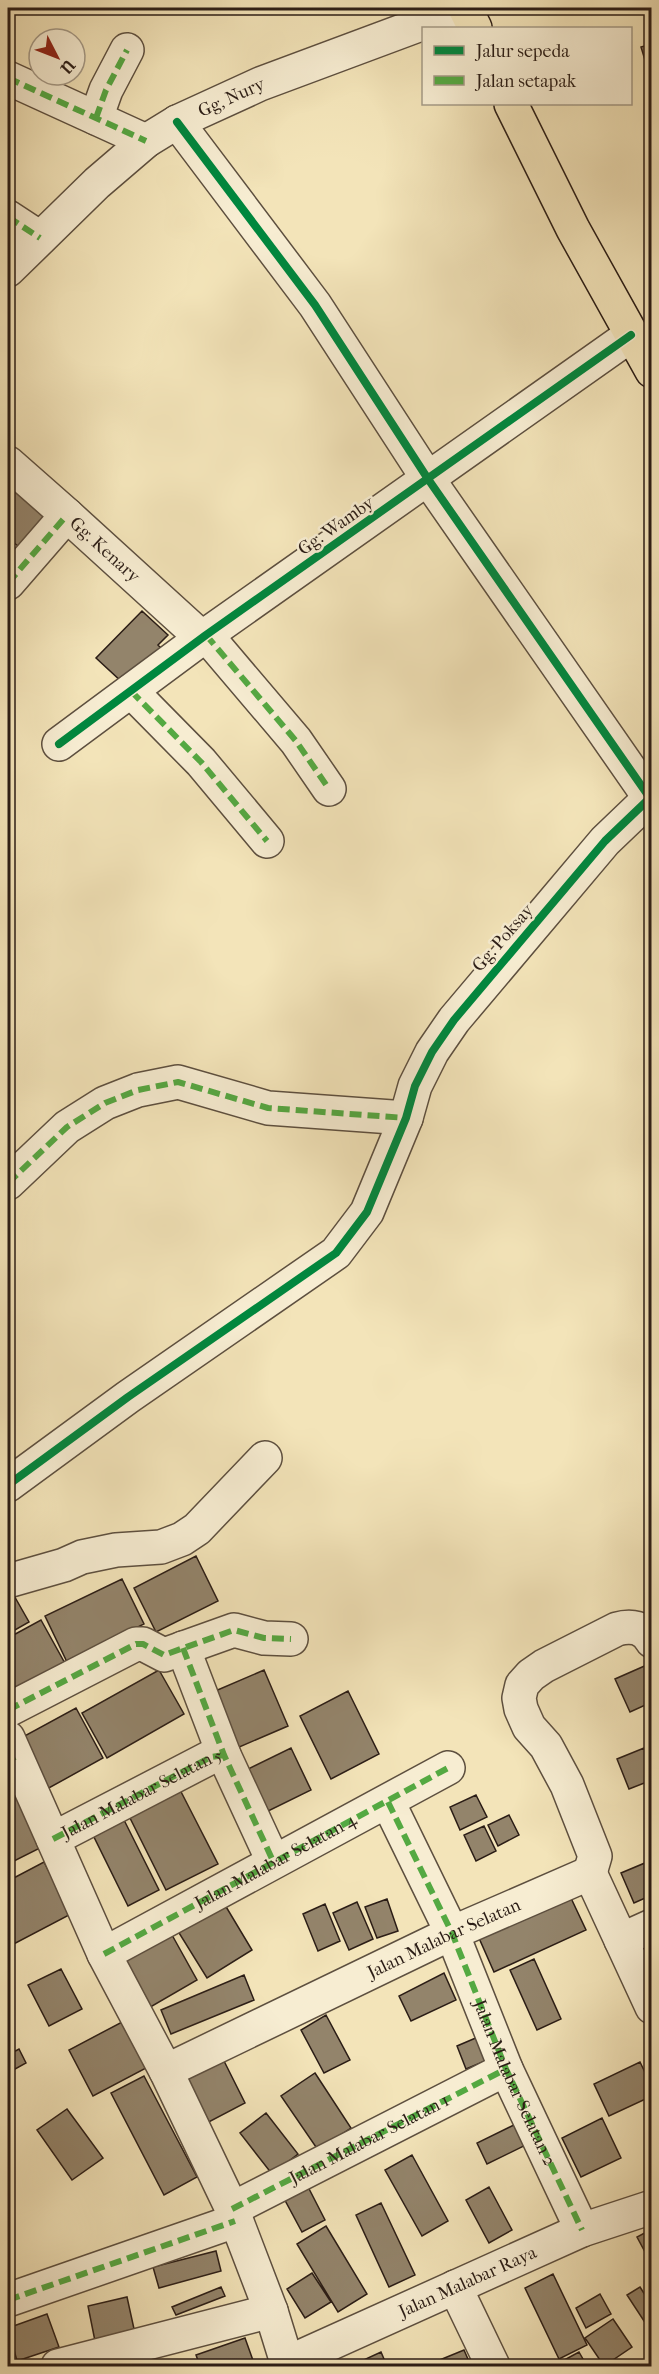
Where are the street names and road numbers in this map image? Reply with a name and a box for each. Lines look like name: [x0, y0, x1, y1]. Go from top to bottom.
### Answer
street label: Gg, Nury: [195, 72, 269, 121]
street label: Gg. Wamby: [294, 491, 379, 560]
street label: Gg. Kenary: [66, 512, 145, 588]
street label: Gg. Poksay: [468, 899, 539, 976]
street label: Jalan Malabar Selatan 5: [56, 1745, 224, 1844]
street label: Jalan Malabar Selatan 4: [189, 1809, 360, 1914]
street label: Jalan Malabar Selatan: [362, 1894, 524, 1984]
street label: Jalan Malabar Selatan 2: [468, 1995, 561, 2169]
street label: Jalan Malabar Selatan 1: [284, 2089, 453, 2189]
street label: Jalan Malabar Raya: [394, 2241, 540, 2323]

